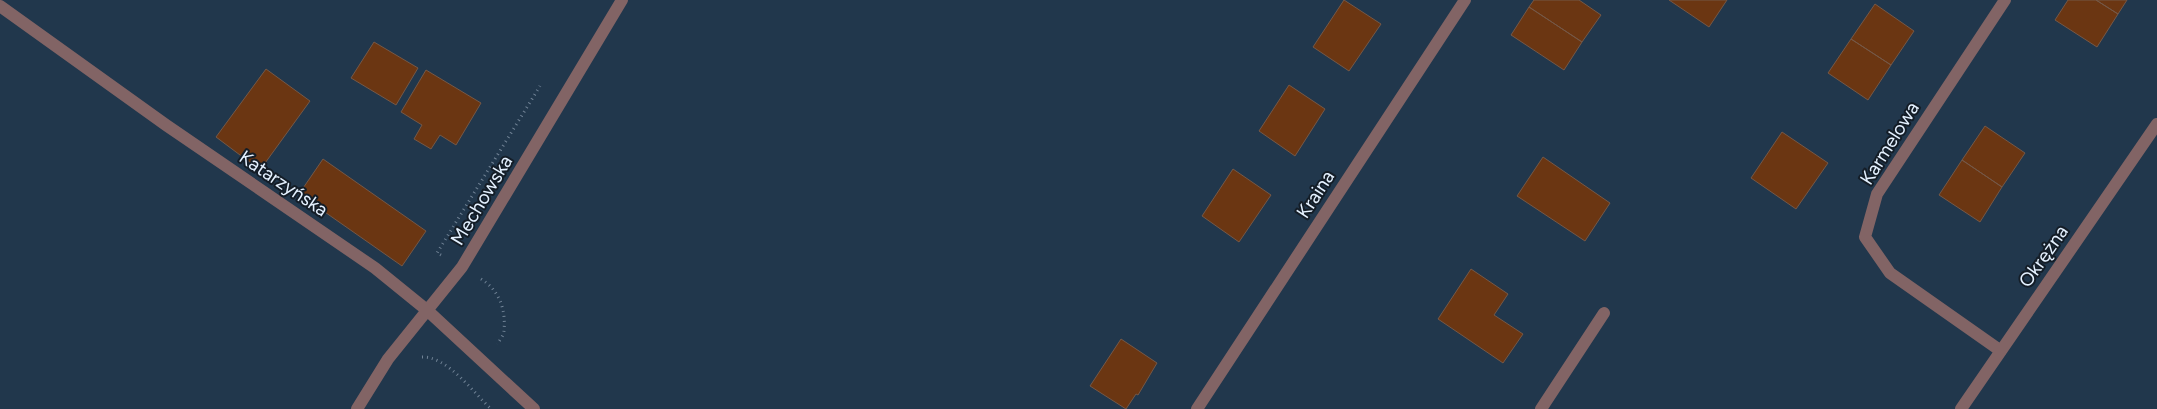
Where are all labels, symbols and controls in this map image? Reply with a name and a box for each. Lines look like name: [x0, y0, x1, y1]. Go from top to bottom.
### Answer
street label: Karmelowa: [1855, 98, 1924, 189]
street label: Katarzyńska: [235, 145, 332, 221]
street label: Mechowska: [446, 151, 517, 249]
street label: Kraina: [1292, 166, 1339, 222]
street label: Okrężna: [2014, 221, 2073, 292]

